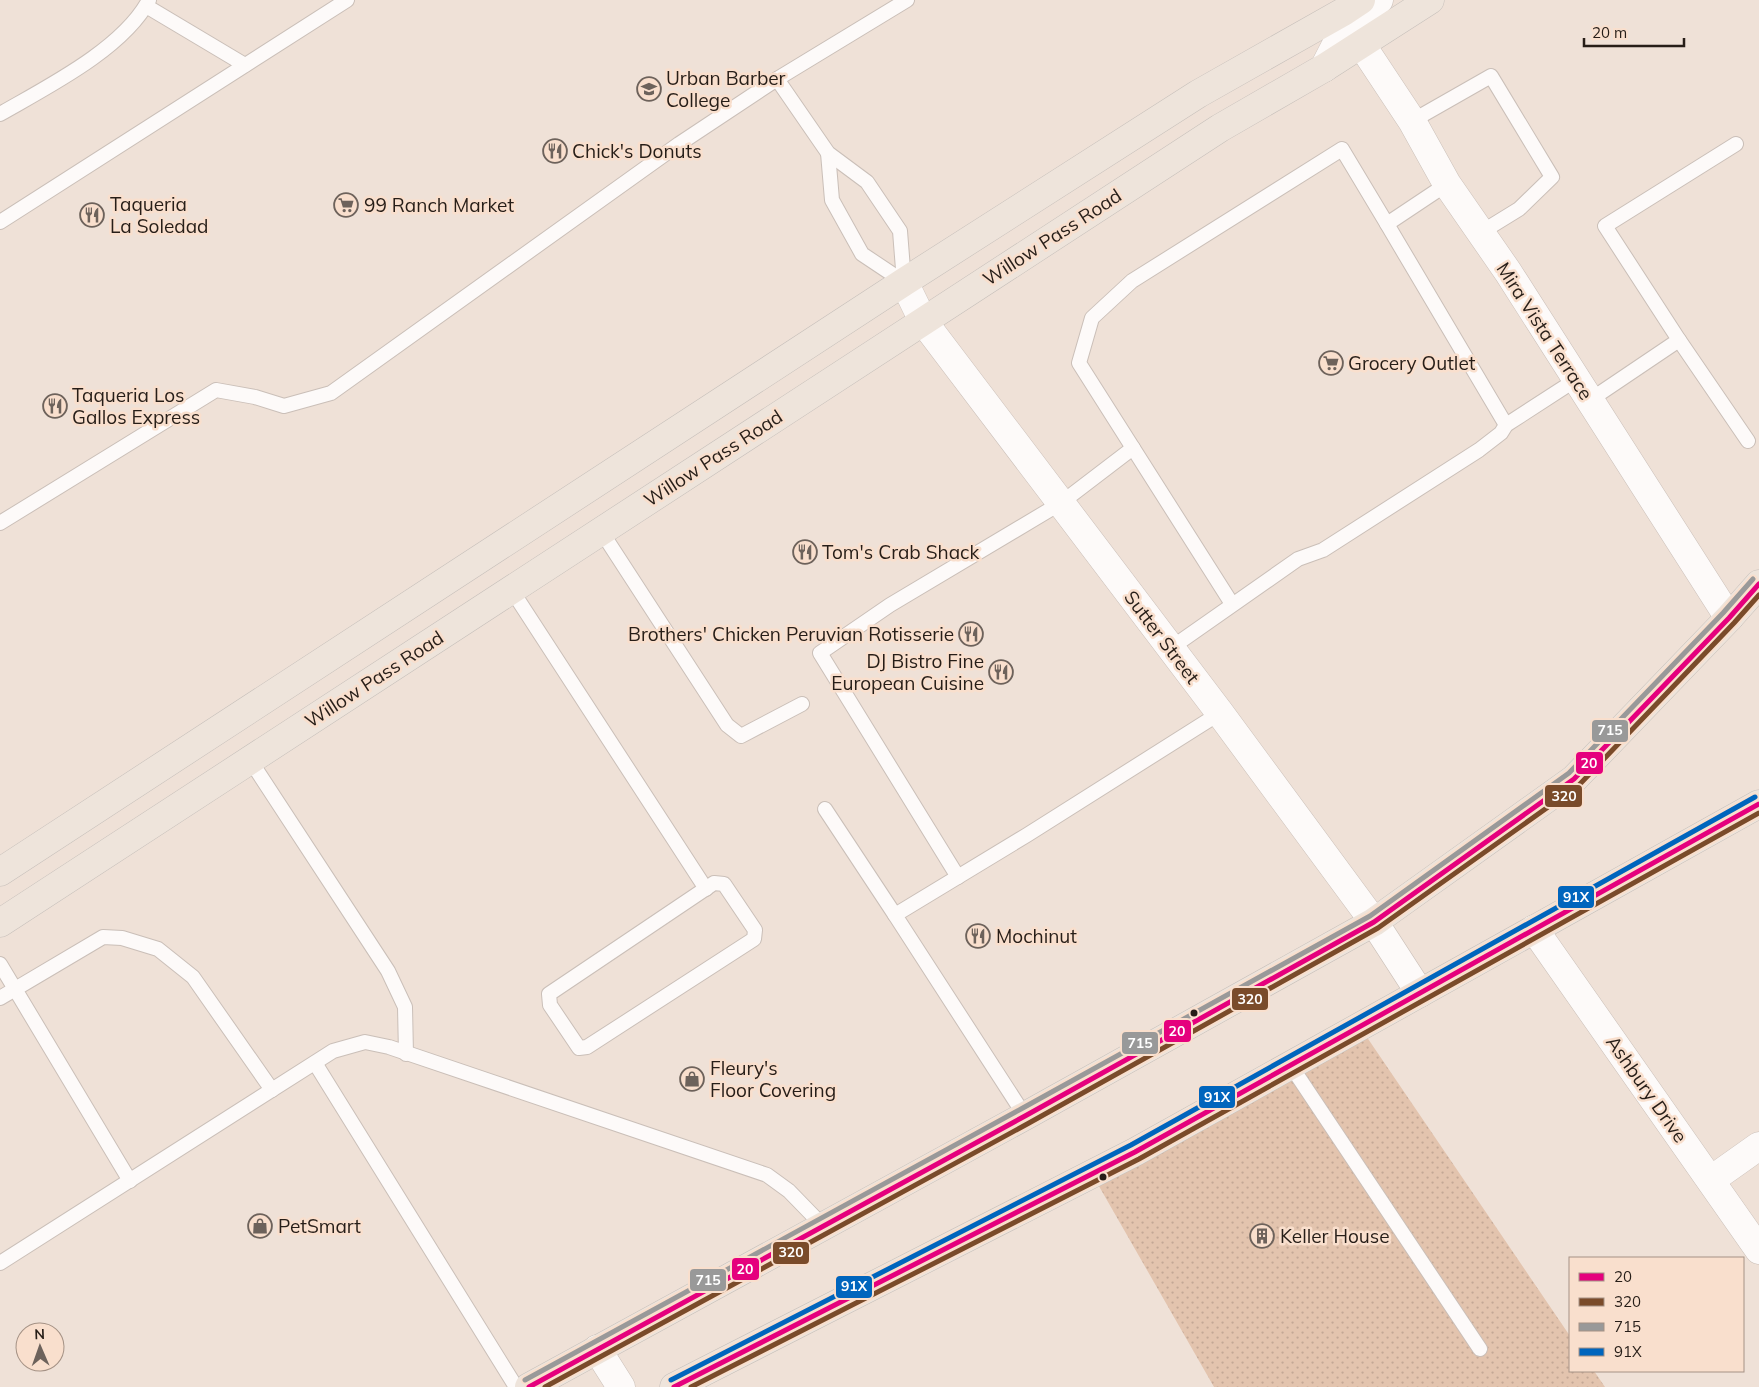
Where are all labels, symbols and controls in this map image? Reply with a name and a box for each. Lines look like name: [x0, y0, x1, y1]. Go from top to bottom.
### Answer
scale bar: [1584, 15, 1684, 47]
text: 20 m: [1592, 23, 1627, 42]
place label: Urban Barber College: [666, 66, 786, 112]
school or university icon: Urban Barber College: [636, 76, 662, 102]
restaurant icon: Chick's Donuts: [542, 138, 568, 164]
place label: Chick's Donuts: [572, 139, 702, 163]
street label: Willow Pass Road: [978, 183, 1126, 291]
place label: Taqueria La Soledad: [110, 192, 208, 238]
supermarket icon: 99 Ranch Market: [333, 192, 359, 218]
place label: 99 Ranch Market: [364, 193, 514, 217]
restaurant icon: Taqueria La Soledad: [79, 202, 105, 228]
street label: Mira Vista Terrace: [1492, 258, 1598, 404]
supermarket icon: Grocery Outlet: [1318, 350, 1344, 376]
place label: Grocery Outlet: [1348, 351, 1476, 375]
place label: Taqueria Los Gallos Express: [72, 383, 200, 429]
restaurant icon: Taqueria Los Gallos Express: [42, 393, 68, 419]
street label: Willow Pass Road: [639, 404, 787, 512]
restaurant icon: Tom's Crab Shack: [792, 539, 818, 565]
place label: Tom's Crab Shack: [822, 540, 979, 564]
street label: Sutter Street: [1119, 586, 1205, 689]
restaurant icon: Brothers' Chicken Peruvian Rotisserie: [958, 621, 984, 647]
place label: Brothers' Chicken Peruvian Rotisserie: [628, 622, 954, 646]
street label: Willow Pass Road: [300, 625, 448, 733]
place label: DJ Bistro Fine European Cuisine: [831, 649, 984, 695]
restaurant icon: DJ Bistro Fine European Cuisine: [988, 659, 1014, 685]
line badge: 715: [1591, 719, 1629, 743]
text: 715: [1597, 721, 1623, 739]
line badge: 20: [1575, 751, 1604, 775]
text: 20: [1581, 754, 1597, 772]
line badge: 320: [1544, 784, 1583, 808]
text: 320: [1551, 787, 1577, 805]
line badge: 91X: [1557, 885, 1595, 909]
text: 91X: [1563, 888, 1590, 906]
restaurant icon: Mochinut: [965, 923, 991, 949]
place label: Mochinut: [996, 924, 1077, 948]
line badge: 320: [1231, 987, 1269, 1011]
text: 320: [1237, 990, 1263, 1008]
unlabelled marker: [1189, 1008, 1199, 1018]
line badge: 20: [1163, 1019, 1192, 1043]
text: 20: [1169, 1022, 1185, 1040]
line badge: 715: [1121, 1031, 1159, 1055]
street label: Ashbury Drive: [1601, 1031, 1693, 1147]
text: 715: [1127, 1034, 1153, 1052]
place label: Fleury's Floor Covering: [710, 1056, 836, 1102]
shop icon: Fleury's Floor Covering: [679, 1066, 705, 1092]
line badge: 91X: [1198, 1085, 1236, 1109]
text: 91X: [1204, 1088, 1231, 1106]
unlabelled marker: [1098, 1172, 1108, 1182]
shop icon: PetSmart: [247, 1213, 273, 1239]
place label: PetSmart: [278, 1214, 361, 1238]
building icon: Keller House: [1249, 1223, 1275, 1249]
place label: Keller House: [1280, 1224, 1390, 1248]
line badge: 320: [772, 1241, 810, 1265]
text: 320: [778, 1243, 804, 1261]
line badge: 20: [731, 1257, 760, 1281]
legend: [1569, 1257, 1744, 1372]
text: 20: [737, 1260, 753, 1278]
text: 20: [1614, 1267, 1632, 1286]
line badge: 715: [689, 1268, 727, 1292]
text: 715: [695, 1271, 721, 1289]
line badge: 91X: [835, 1275, 873, 1299]
text: 91X: [841, 1277, 868, 1295]
text: 320: [1614, 1292, 1641, 1311]
text: 715: [1614, 1317, 1641, 1336]
north arrow: [15, 1322, 65, 1372]
text: N: [34, 1325, 45, 1343]
text: 91X: [1614, 1342, 1642, 1361]

